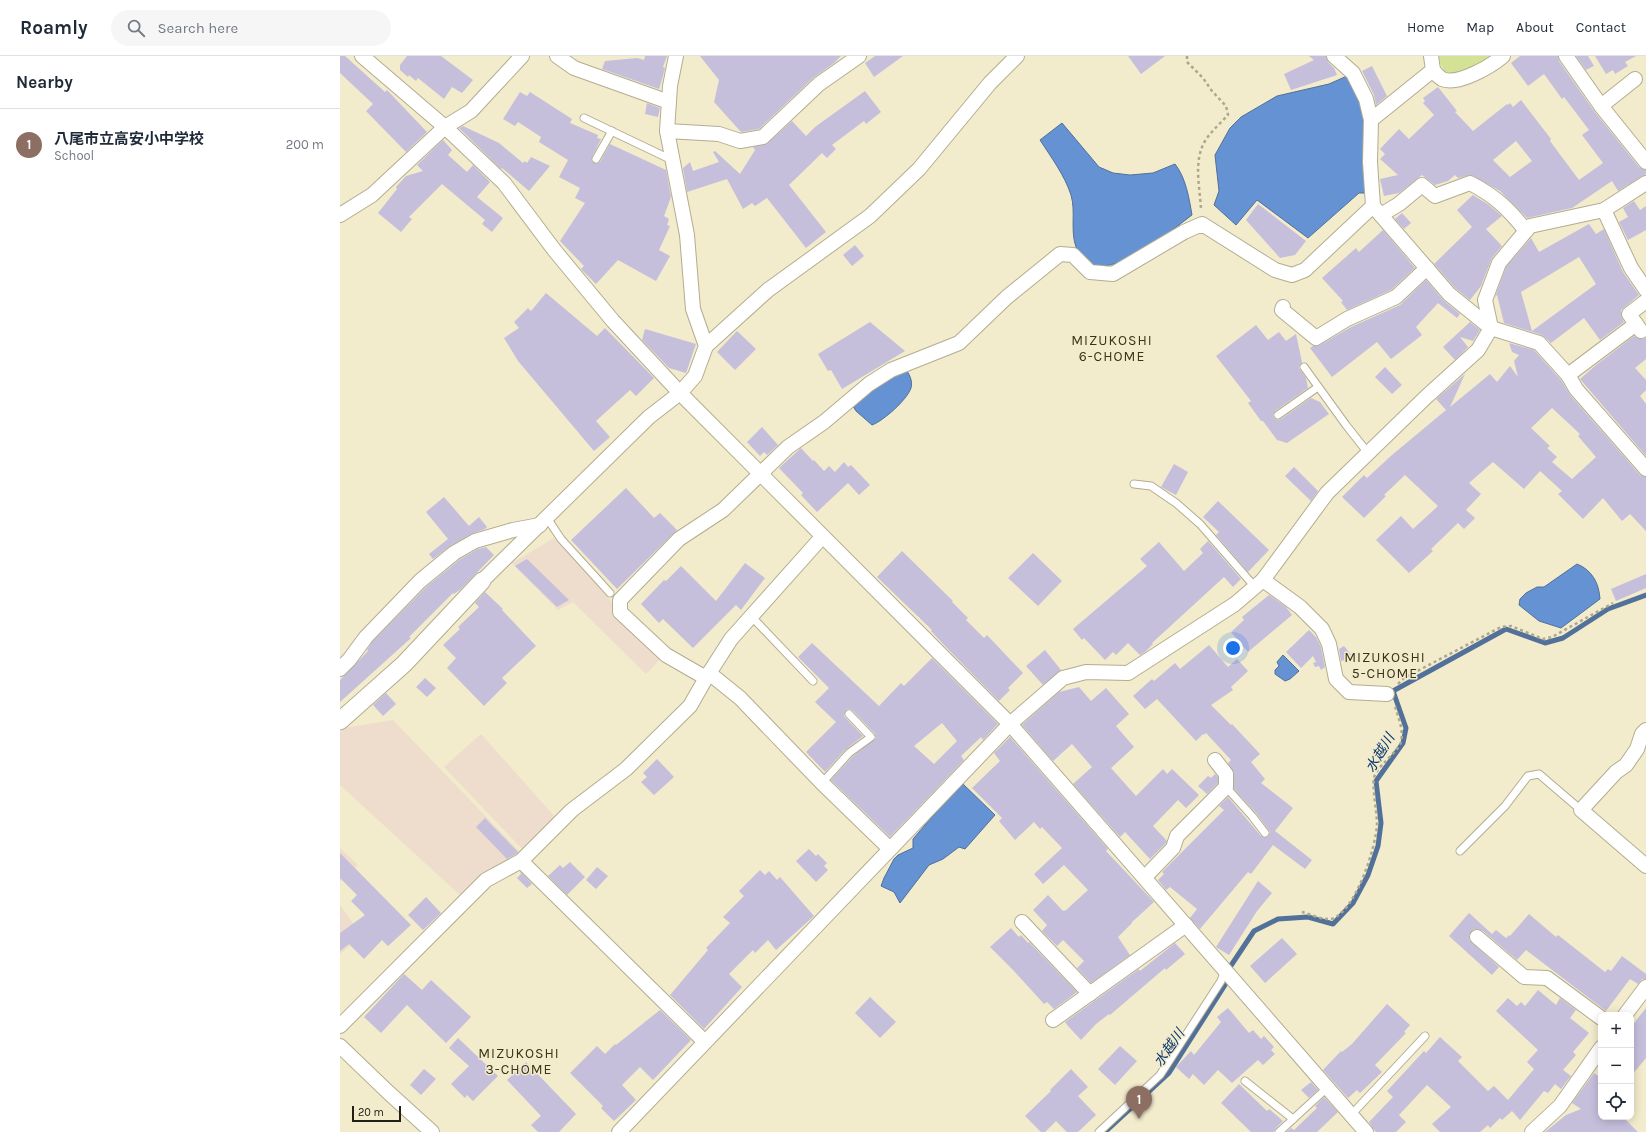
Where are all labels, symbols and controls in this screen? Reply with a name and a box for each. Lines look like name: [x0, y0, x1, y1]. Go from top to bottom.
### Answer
search box: [111, 10, 391, 46]
text: Roamly: [20, 17, 87, 39]
icon: search: [125, 17, 147, 39]
text: Search here: [157, 19, 238, 37]
text: Home: [1407, 19, 1444, 36]
text: Map: [1466, 19, 1494, 36]
text: About: [1516, 19, 1554, 36]
text: Contact: [1576, 19, 1626, 36]
text: Nearby: [16, 72, 73, 92]
text: 八尾市立高安小中学校: [54, 130, 204, 148]
text: 1: [27, 137, 31, 152]
text: 200 m: [286, 137, 324, 152]
text: School: [54, 148, 94, 163]
district label: MIZUKOSHI 6-CHOME: [1071, 332, 1153, 365]
your location: [1223, 638, 1243, 658]
district label: MIZUKOSHI 5-CHOME: [1344, 649, 1426, 682]
water label: 水越川: [1362, 729, 1399, 775]
map controls: [1598, 1012, 1634, 1120]
button: +: [1598, 1012, 1634, 1048]
water label: 水越川: [1150, 1024, 1189, 1070]
district label: MIZUKOSHI 3-CHOME: [478, 1045, 560, 1078]
button: −: [1598, 1048, 1634, 1084]
button: locate: [1598, 1084, 1634, 1120]
pin: 1: [1126, 1086, 1152, 1119]
scale bar: [352, 1104, 401, 1123]
text: 20 m: [358, 1106, 384, 1119]

